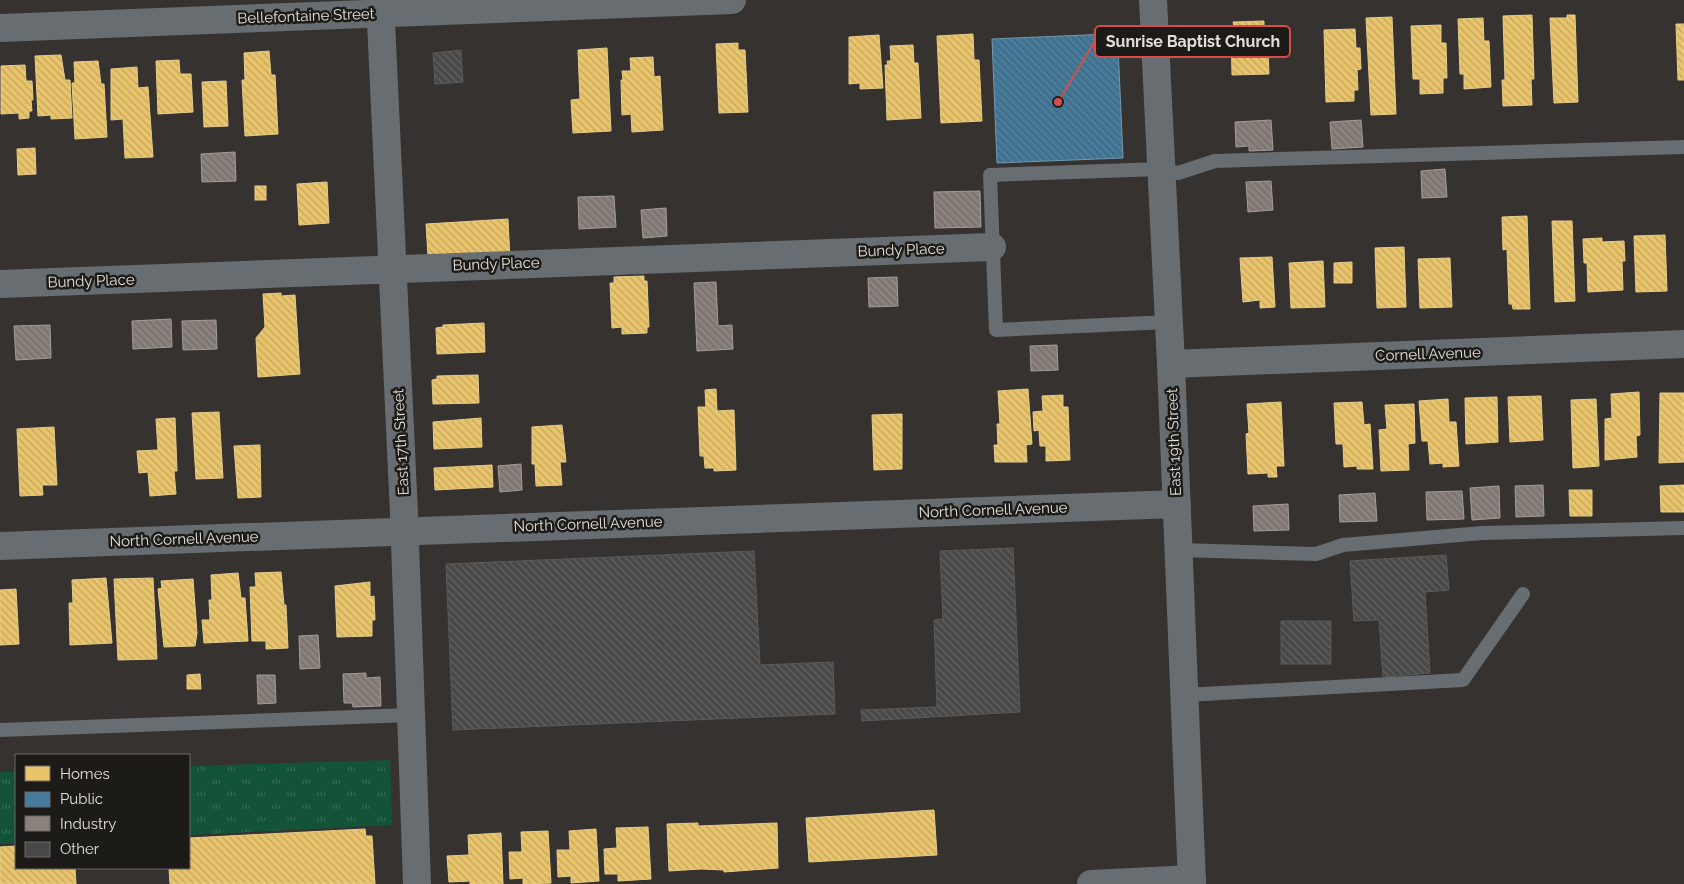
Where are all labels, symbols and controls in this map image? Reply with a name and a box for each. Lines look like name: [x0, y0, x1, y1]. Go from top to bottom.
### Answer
street label: Bellefontaine Street: [237, 5, 375, 27]
callout: Sunrise Baptist Church: [1095, 26, 1290, 57]
text: Sunrise Baptist Church: [1106, 32, 1280, 51]
street label: Bundy Place: [857, 239, 945, 261]
street label: Bundy Place: [452, 253, 540, 275]
street label: Bundy Place: [47, 270, 135, 292]
street label: Cornell Avenue: [1375, 343, 1481, 365]
street label: East 17th Street: [389, 388, 413, 496]
street label: East 19th Street: [1163, 388, 1185, 496]
street label: North Cornell Avenue: [918, 498, 1068, 522]
street label: North Cornell Avenue: [513, 512, 663, 536]
street label: North Cornell Avenue: [109, 527, 259, 551]
legend: [15, 754, 190, 869]
text: Homes: [60, 765, 110, 783]
text: Public: [60, 790, 103, 808]
text: Industry: [60, 815, 116, 833]
text: Other: [60, 840, 100, 858]

